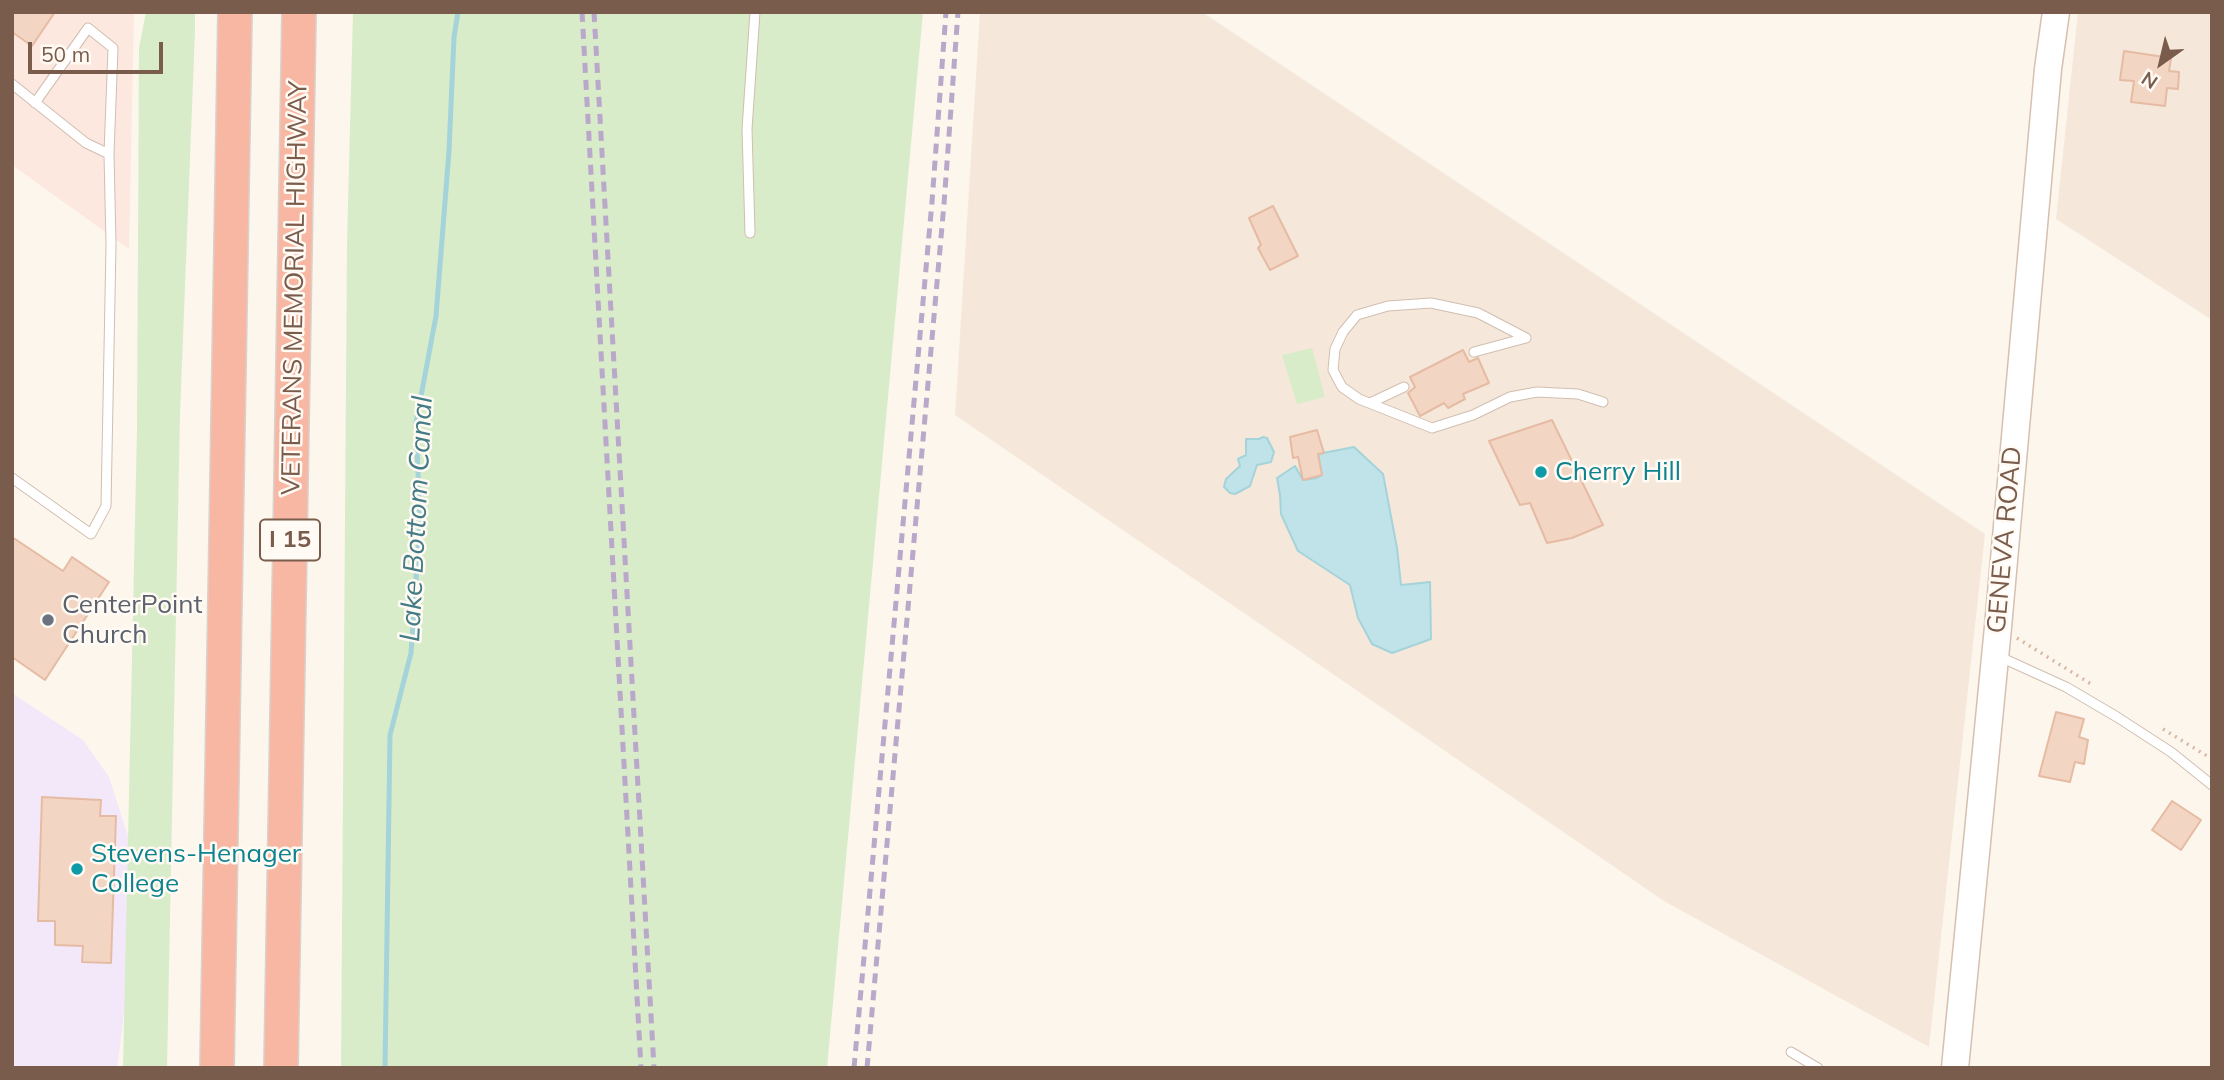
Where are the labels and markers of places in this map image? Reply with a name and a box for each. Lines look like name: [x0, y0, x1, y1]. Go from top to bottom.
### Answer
place label: Cherry Hill: [1555, 456, 1681, 488]
marker: Cherry Hill: [1533, 464, 1549, 480]
place label: CenterPoint Church: [62, 589, 203, 650]
marker: CenterPoint Church: [40, 612, 56, 628]
place label: Stevens-Henager College: [91, 838, 301, 900]
marker: Stevens-Henager College: [69, 861, 85, 877]

